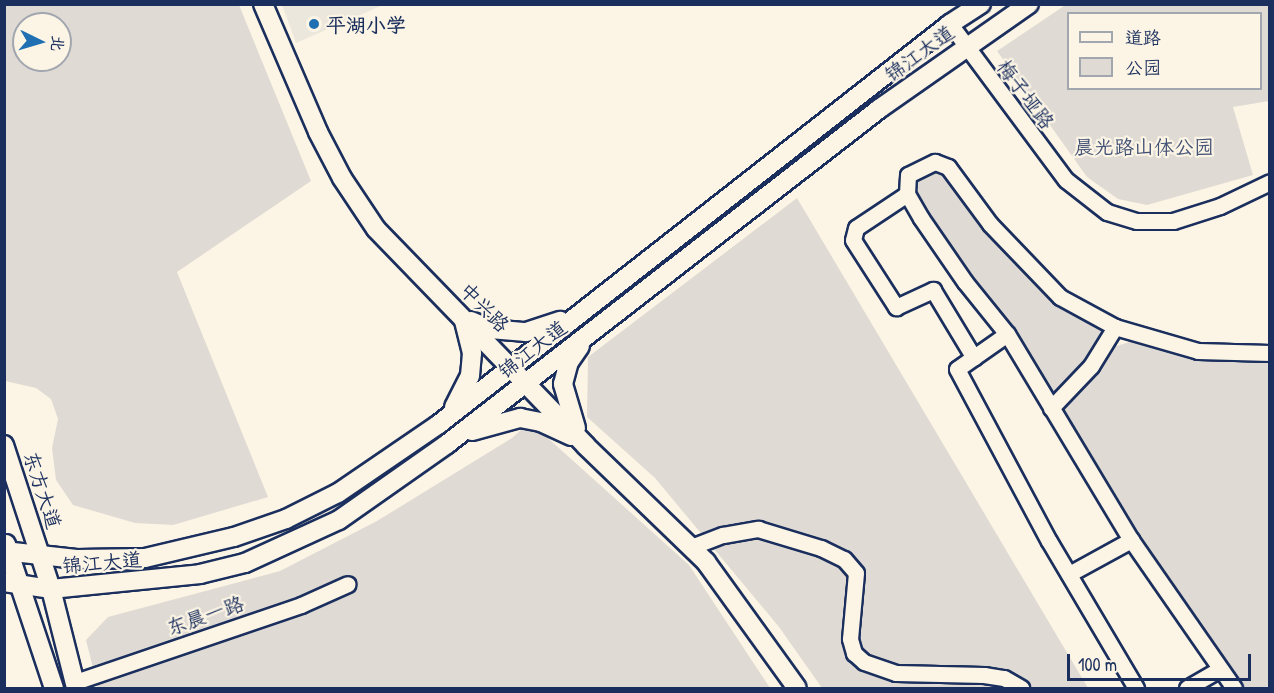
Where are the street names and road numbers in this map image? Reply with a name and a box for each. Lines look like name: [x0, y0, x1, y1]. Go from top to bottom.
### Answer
street label: 锦江大道: [880, 20, 958, 86]
street label: 梅子垭路: [992, 55, 1060, 133]
street label: 中兴路: [455, 277, 515, 337]
street label: 锦江大道: [493, 315, 571, 383]
street label: 东方大道: [19, 448, 67, 532]
street label: 锦江大道: [61, 547, 143, 577]
street label: 东晨一路: [163, 591, 247, 639]

